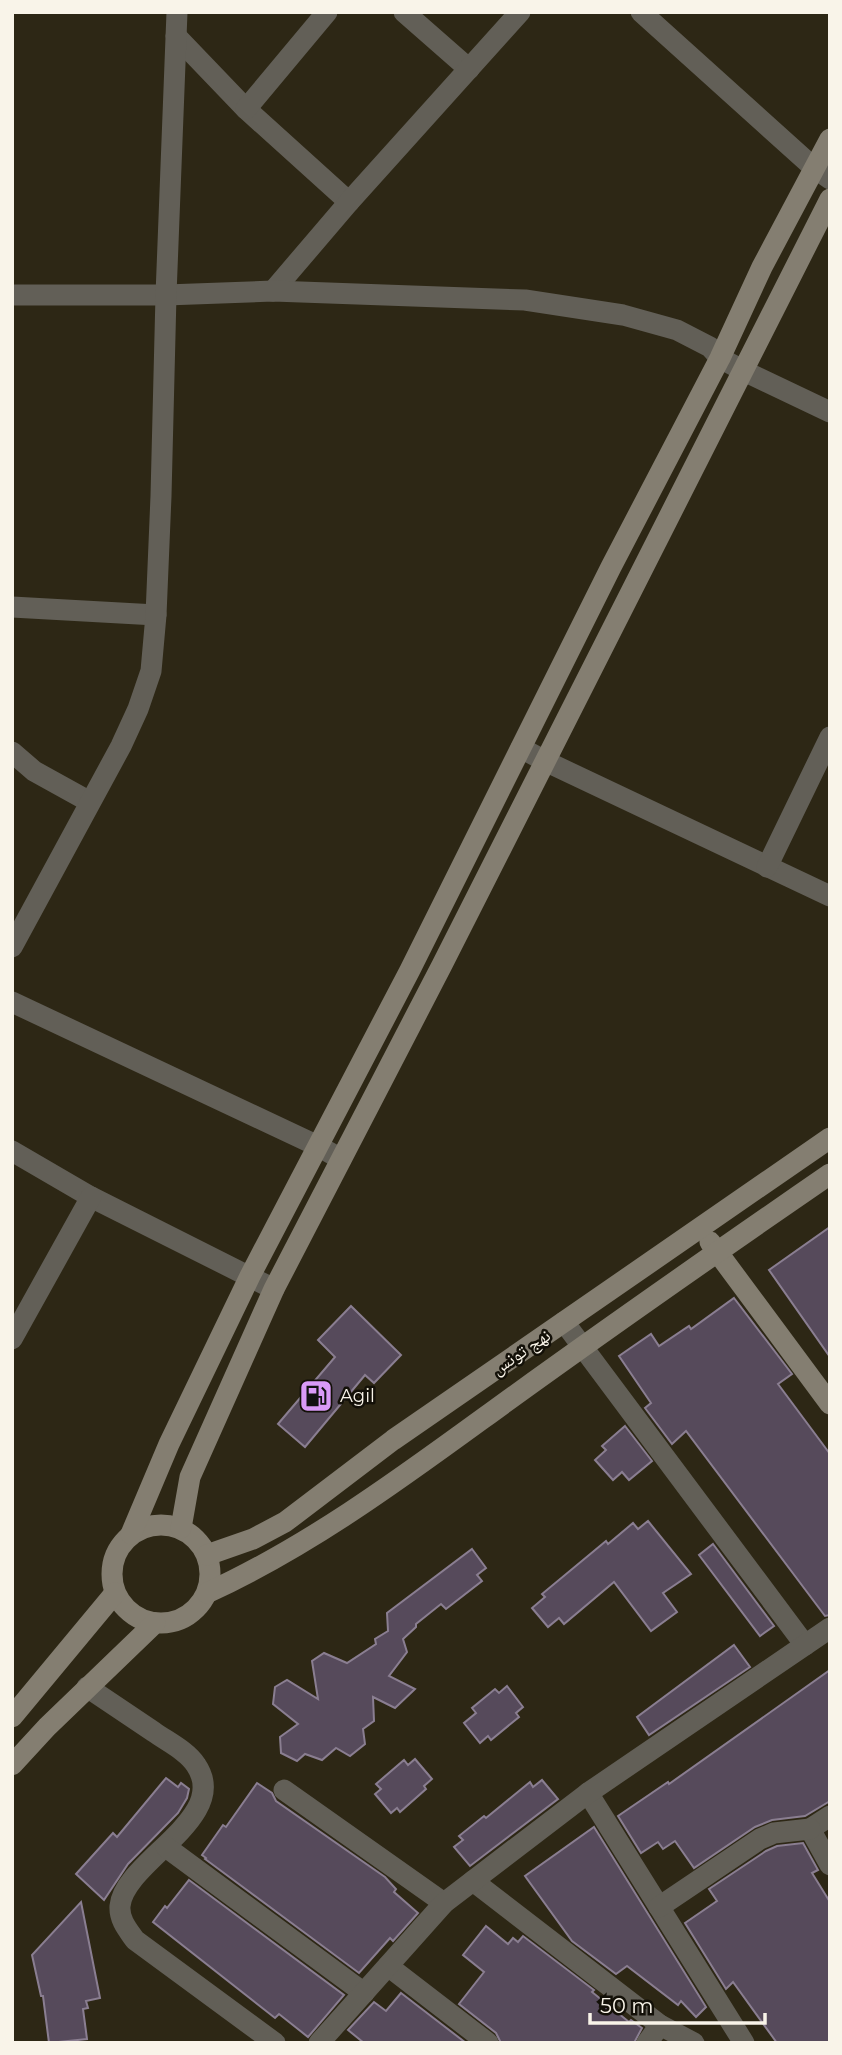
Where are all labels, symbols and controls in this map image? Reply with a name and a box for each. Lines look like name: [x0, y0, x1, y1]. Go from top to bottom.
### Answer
street label: نهج تونس: [487, 1324, 555, 1381]
fuel station icon: Agil: [297, 1377, 335, 1415]
place label: Agil: [340, 1385, 375, 1407]
scale bar: [590, 1982, 765, 2026]
text: 50 m: [600, 1993, 654, 2018]

